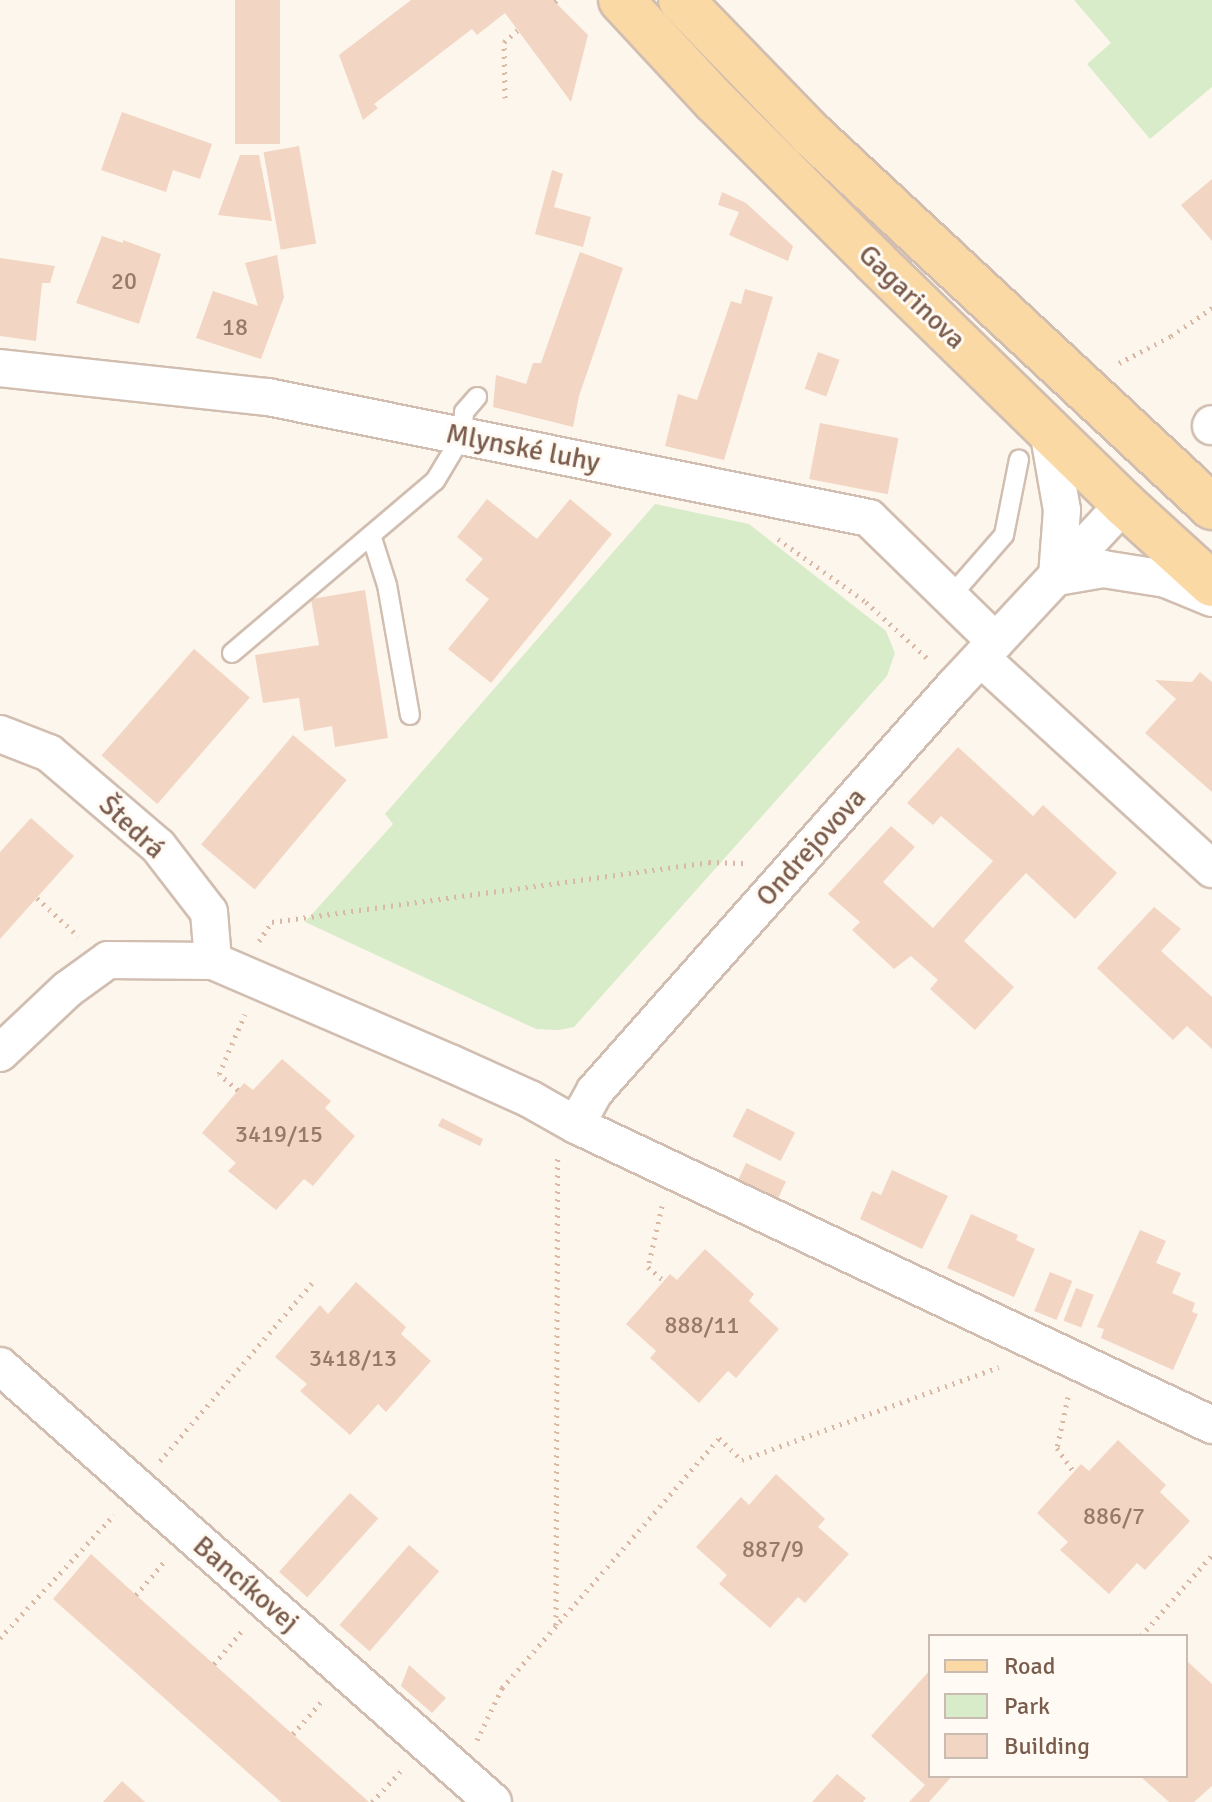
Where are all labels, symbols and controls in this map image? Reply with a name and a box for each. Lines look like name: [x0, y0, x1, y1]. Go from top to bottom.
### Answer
street label: Gagarinova: [851, 238, 973, 356]
house number: 20: [111, 268, 137, 296]
house number: 18: [222, 314, 248, 342]
street label: Mlynské luhy: [443, 417, 603, 479]
street label: Ondrejovova: [749, 781, 873, 913]
street label: Štedrá: [92, 788, 172, 866]
house number: 3419/15: [235, 1121, 323, 1149]
house number: 888/11: [665, 1312, 739, 1340]
house number: 3418/13: [309, 1345, 397, 1373]
house number: 886/7: [1083, 1503, 1145, 1531]
street label: Bancíkovej: [186, 1529, 306, 1639]
house number: 887/9: [742, 1536, 804, 1564]
legend: [928, 1634, 1188, 1778]
text: Road: [1004, 1651, 1055, 1681]
text: Park: [1004, 1691, 1050, 1721]
text: Building: [1004, 1731, 1090, 1761]

